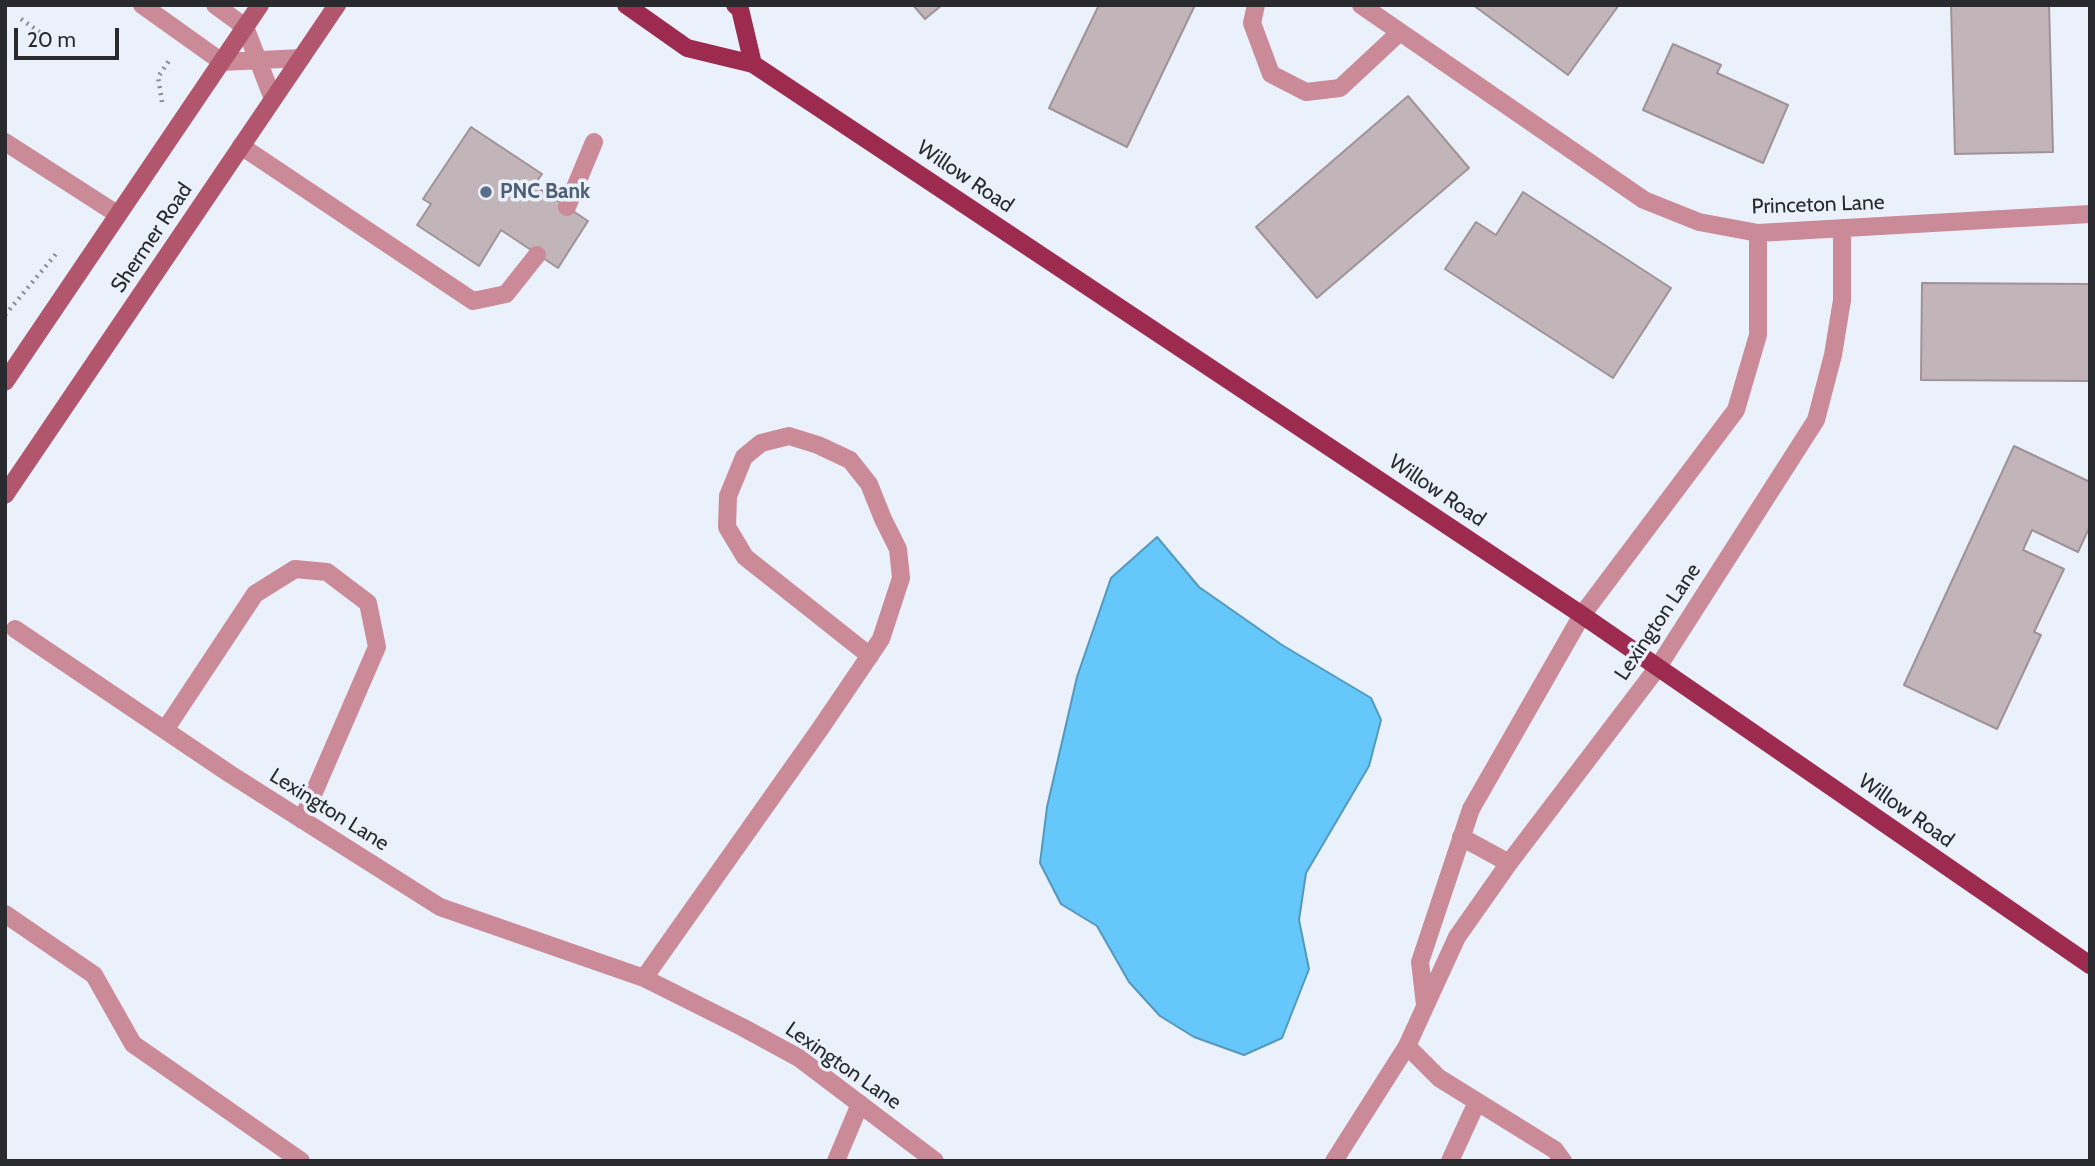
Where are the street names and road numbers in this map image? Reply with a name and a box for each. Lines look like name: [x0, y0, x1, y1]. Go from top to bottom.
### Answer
street label: Willow Road: [912, 136, 1018, 218]
street label: Shermer Road: [106, 178, 198, 298]
street label: Princeton Lane: [1751, 190, 1885, 220]
street label: Willow Road: [1384, 450, 1490, 532]
street label: Lexington Lane: [1610, 559, 1706, 685]
street label: Lexington Lane: [265, 763, 393, 857]
street label: Willow Road: [1853, 769, 1959, 853]
street label: Lexington Lane: [780, 1017, 906, 1115]

